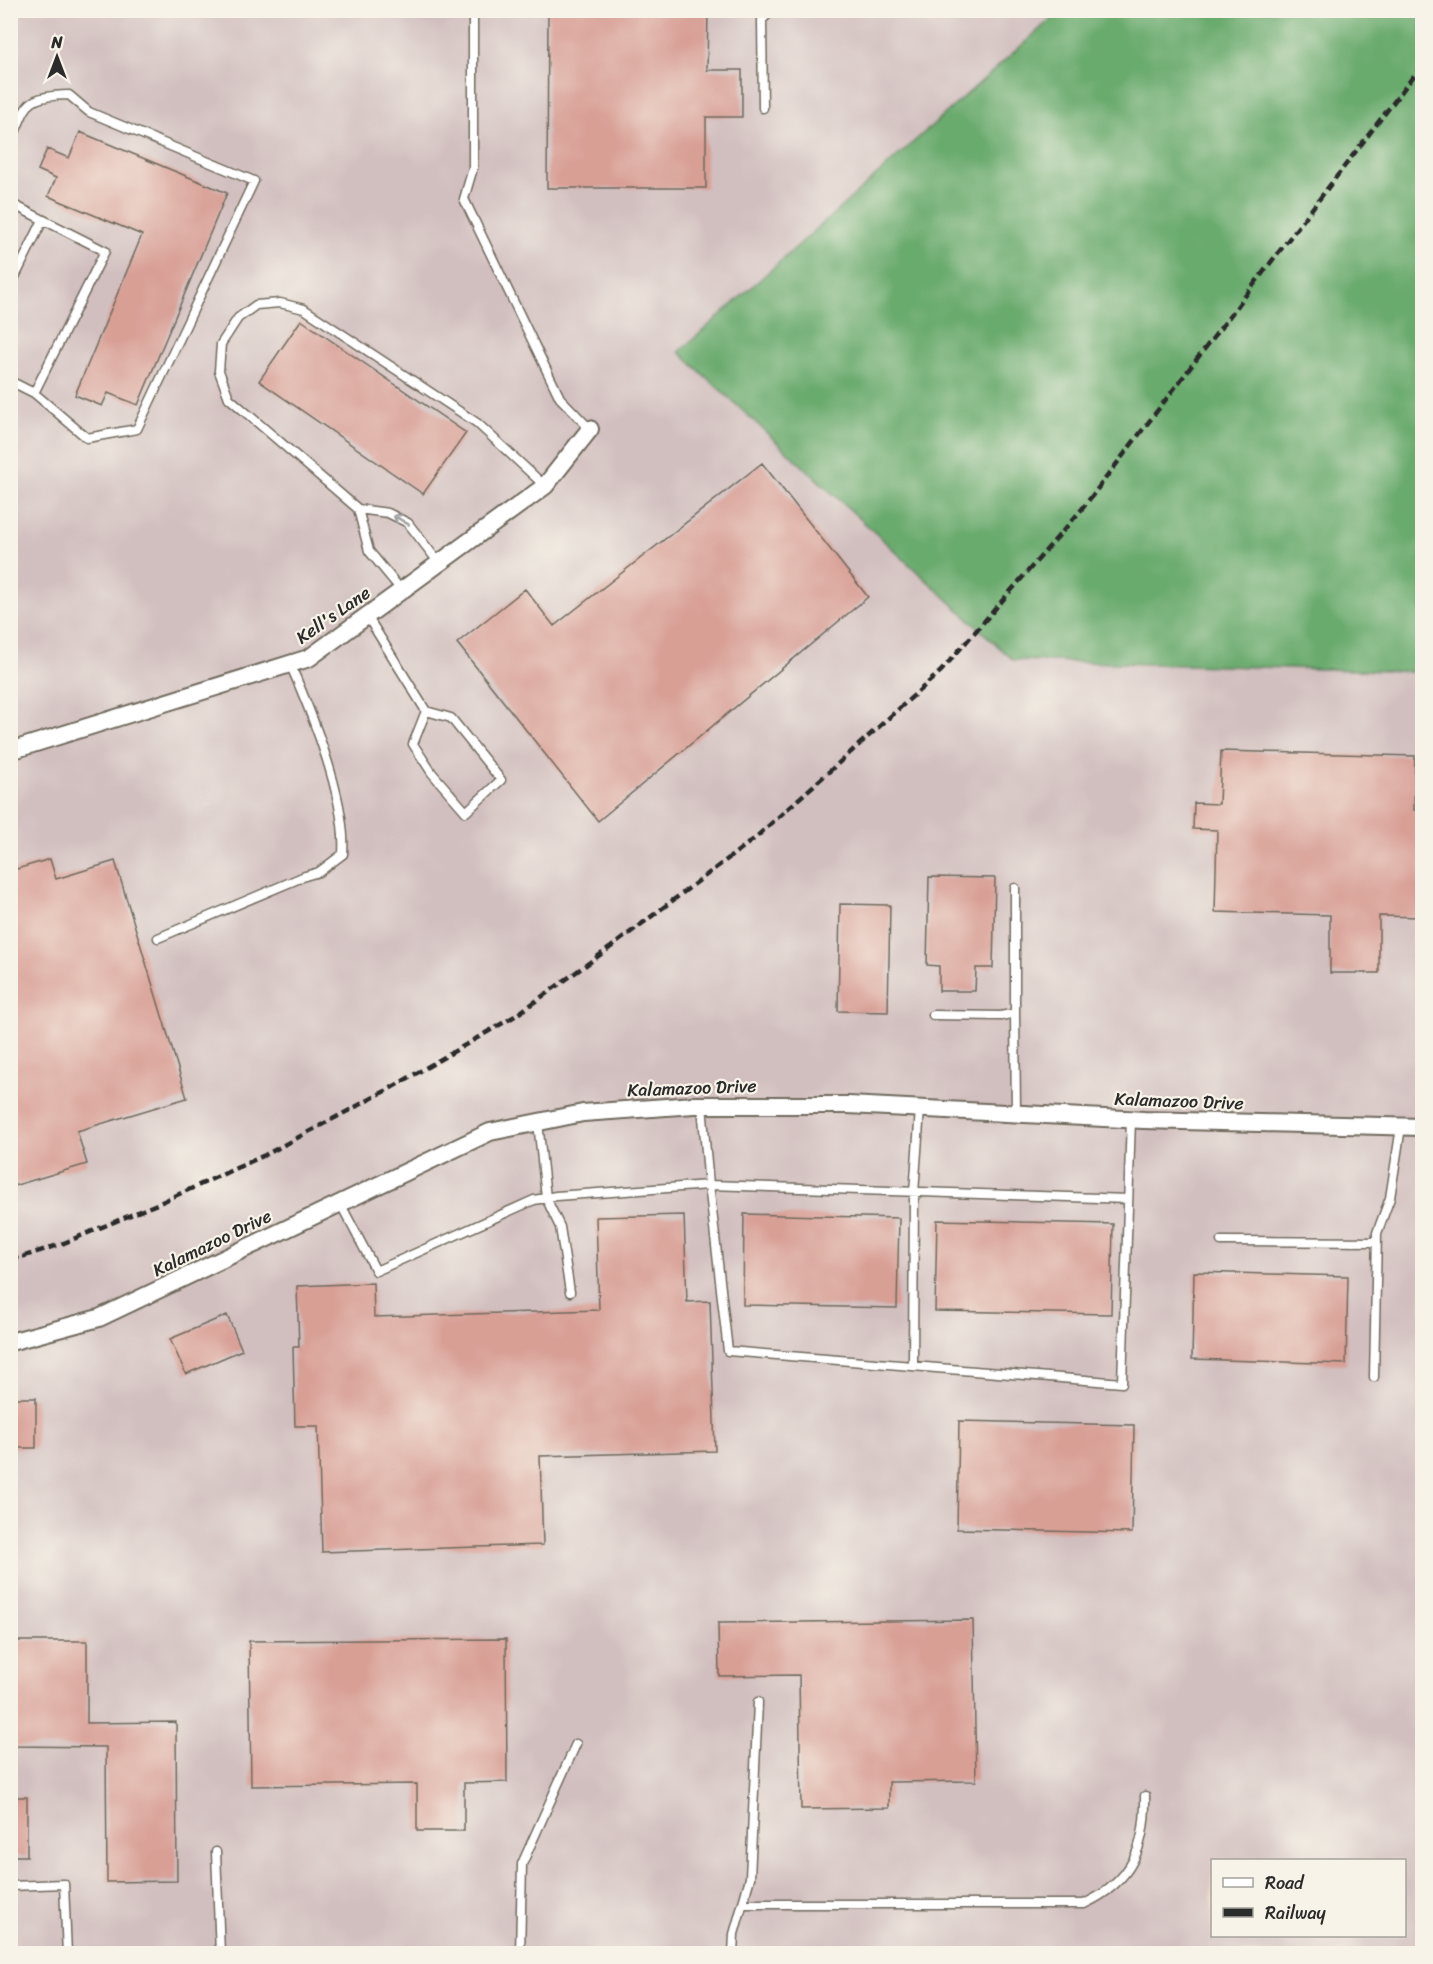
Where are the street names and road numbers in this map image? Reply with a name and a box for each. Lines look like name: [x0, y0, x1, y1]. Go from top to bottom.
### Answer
street label: Kell's Lane: [289, 577, 377, 653]
street label: Kalamazoo Drive: [627, 1070, 757, 1106]
street label: Kalamazoo Drive: [1114, 1083, 1244, 1119]
street label: Kalamazoo Drive: [147, 1200, 277, 1286]

